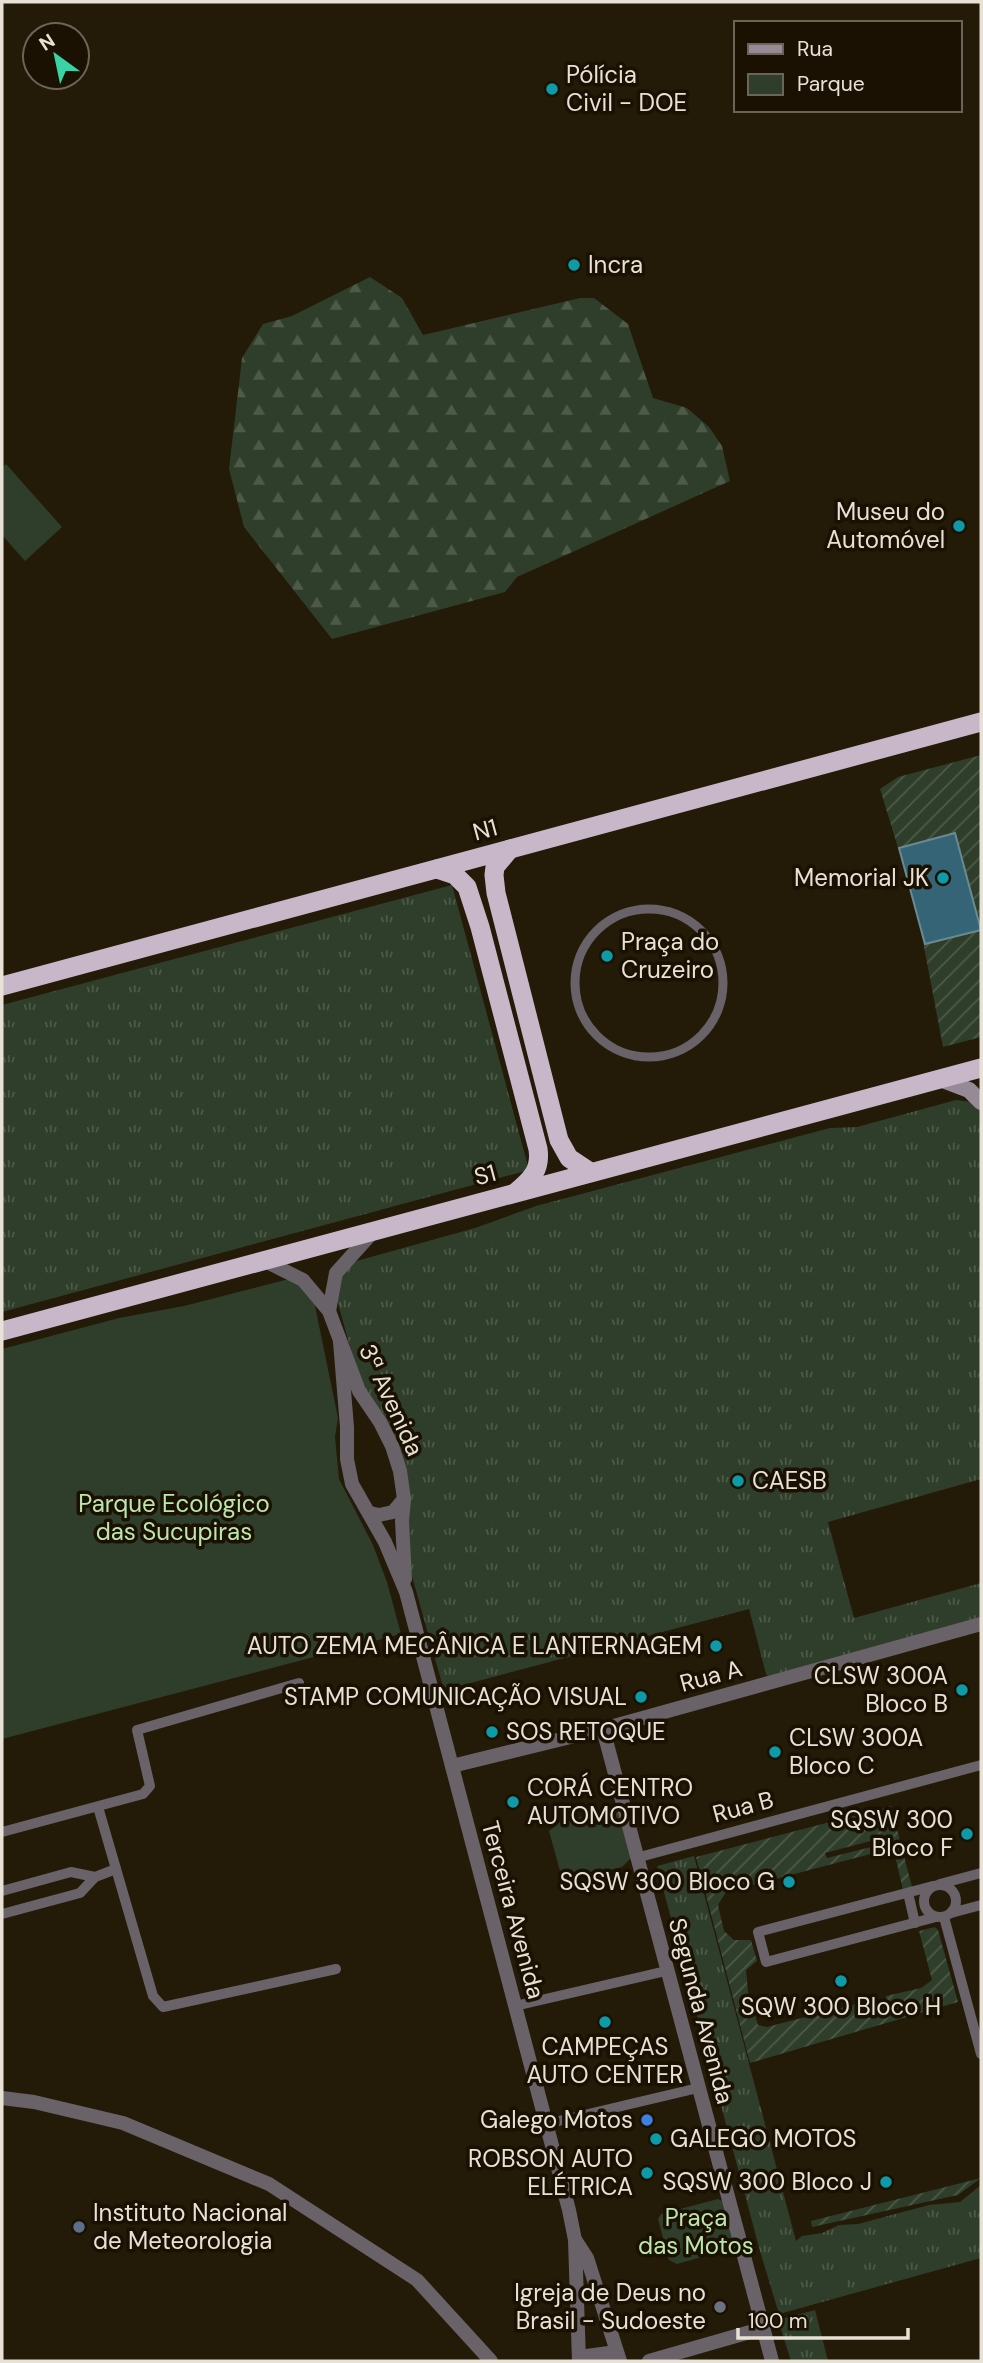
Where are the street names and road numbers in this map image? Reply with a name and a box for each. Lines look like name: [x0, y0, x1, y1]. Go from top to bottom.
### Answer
street label: N1: [469, 811, 501, 848]
street label: S1: [471, 1157, 499, 1192]
street label: 3ª Avenida: [352, 1339, 431, 1461]
street label: Rua A: [676, 1652, 746, 1699]
street label: Rua B: [709, 1784, 777, 1830]
street label: Terceira Avenida: [475, 1818, 552, 2002]
street label: Segunda Avenida: [662, 1915, 741, 2107]

